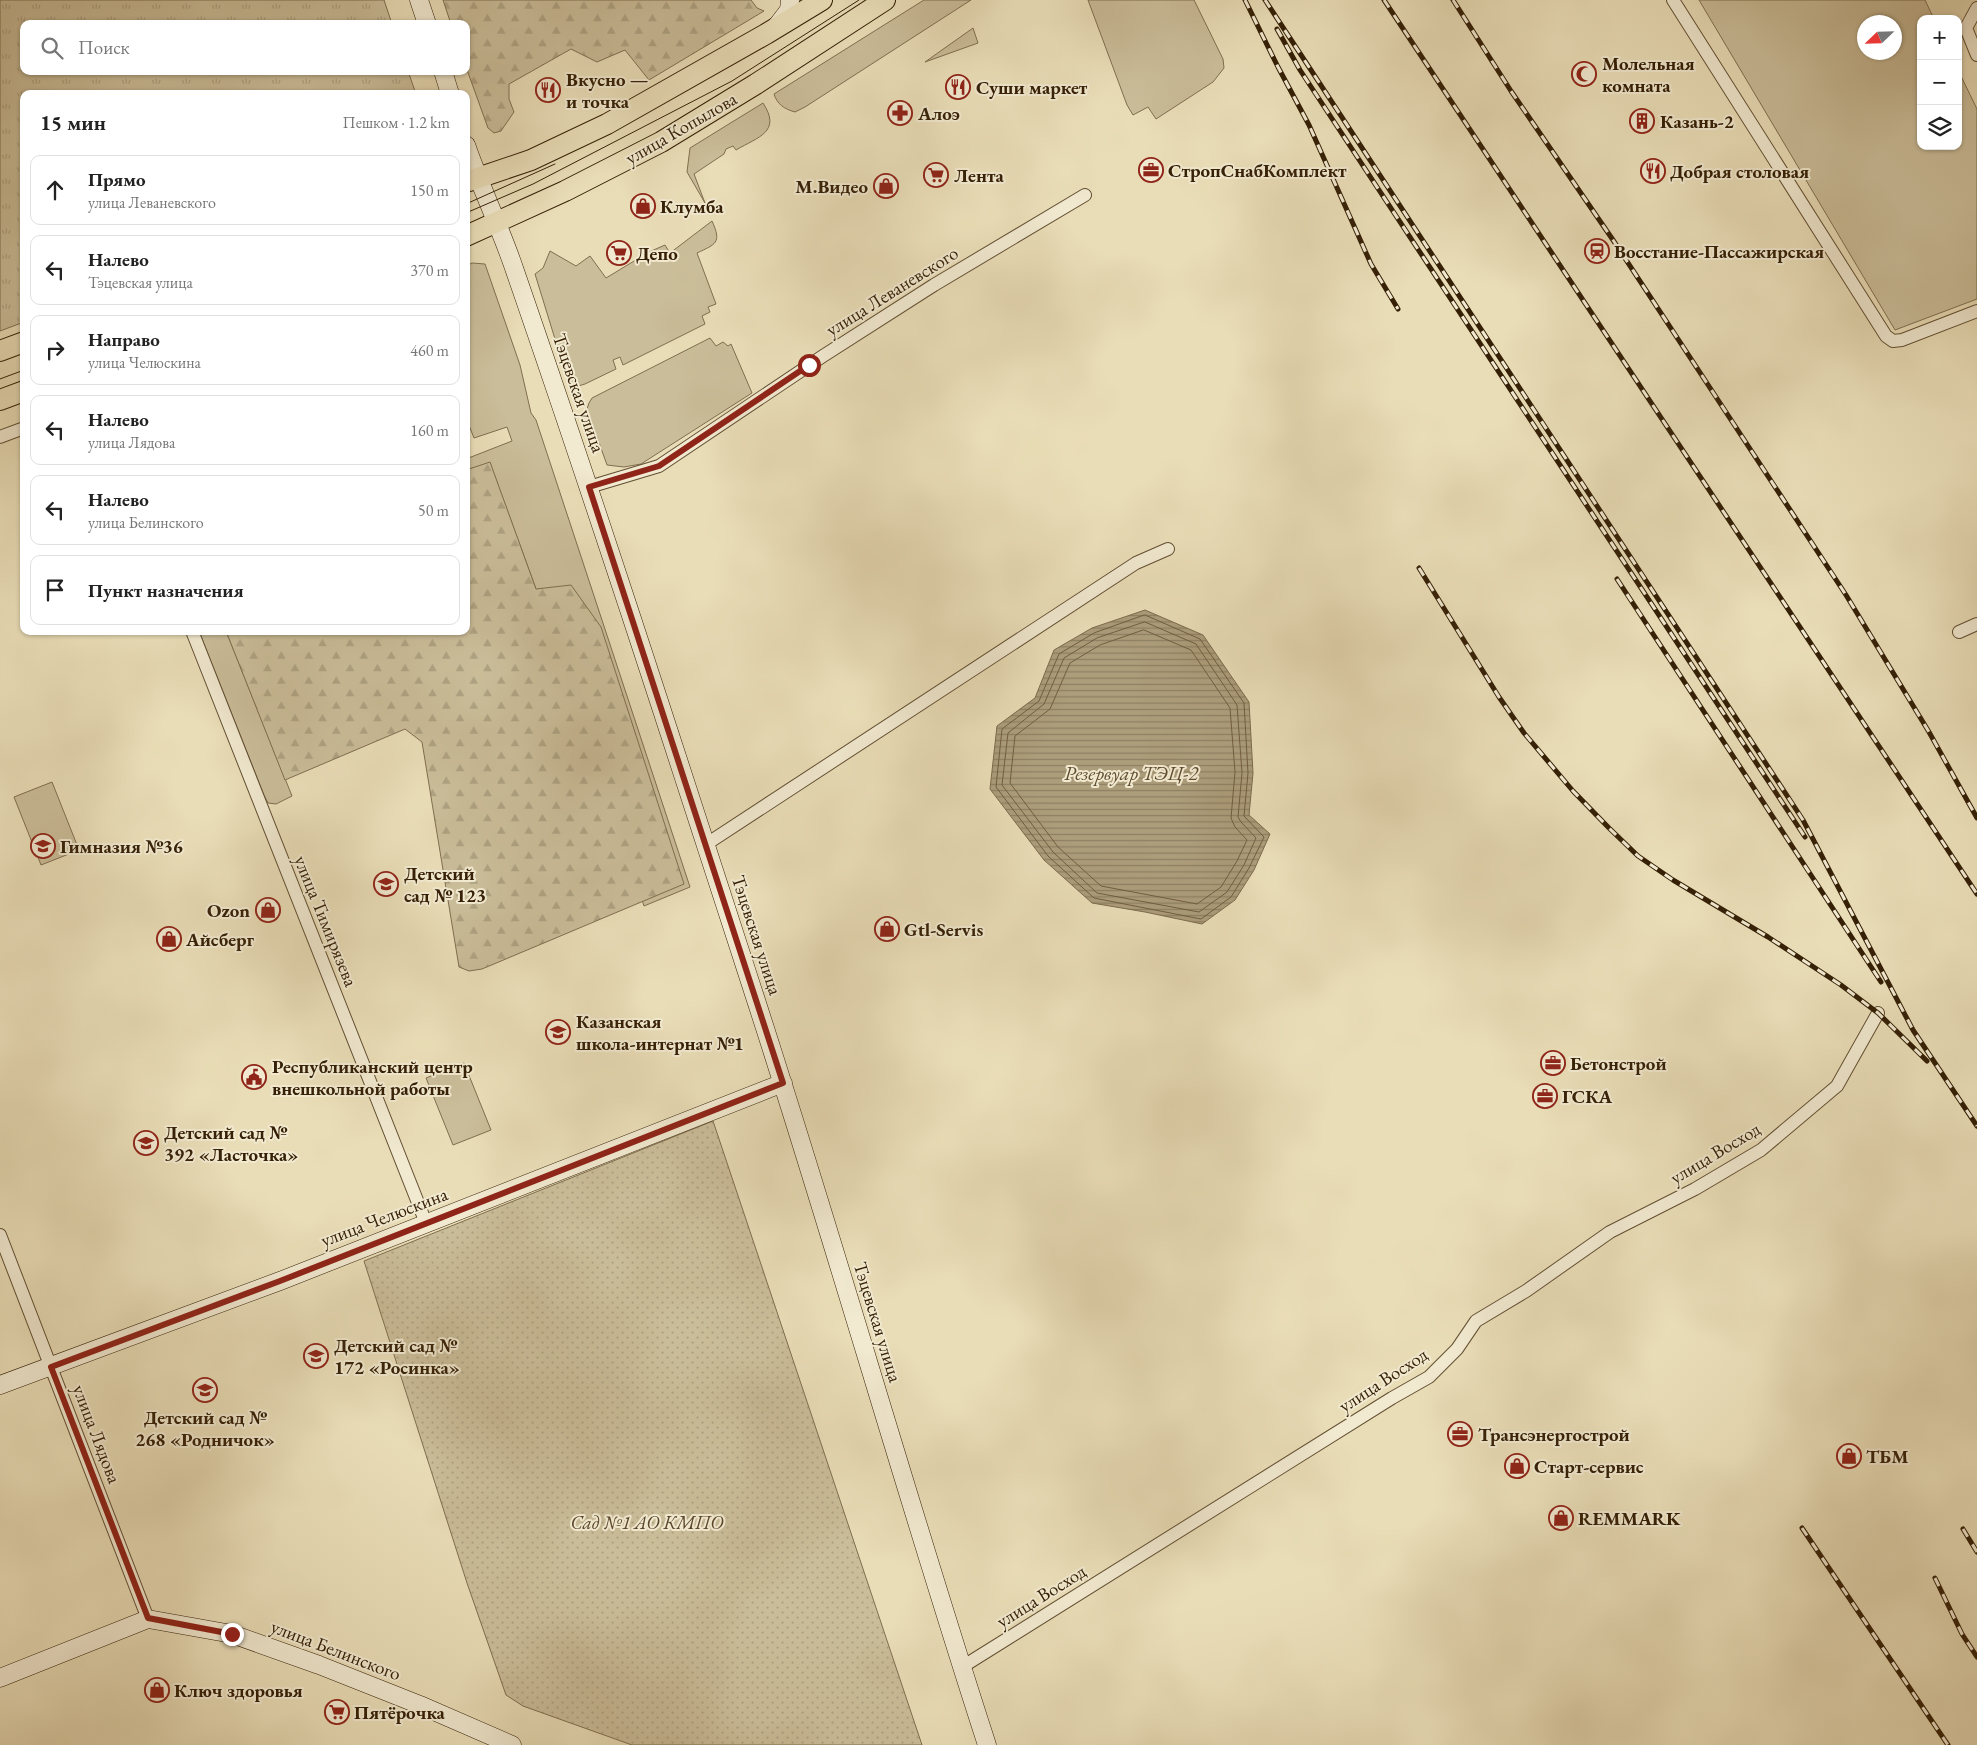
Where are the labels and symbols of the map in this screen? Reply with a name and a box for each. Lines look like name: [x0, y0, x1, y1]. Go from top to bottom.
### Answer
north arrow: [1857, 15, 1902, 60]
place label: Молельная комната: [1602, 51, 1695, 98]
mosque icon: Молельная комната: [1571, 61, 1597, 87]
place label: Вкусно — и точка: [566, 67, 648, 114]
restaurant icon: Суши маркет: [945, 74, 971, 100]
place label: Суши маркет: [976, 75, 1088, 100]
restaurant icon: Вкусно — и точка: [535, 77, 561, 103]
street label: улица Копылова: [621, 86, 742, 170]
pharmacy icon: Алоэ: [887, 100, 913, 126]
place label: Алоэ: [917, 101, 960, 126]
building icon: Казань-2: [1629, 108, 1655, 134]
place label: Казань-2: [1660, 109, 1734, 134]
office icon: СтропСнабКомплект: [1138, 157, 1164, 183]
place label: СтропСнабКомплект: [1168, 158, 1347, 183]
restaurant icon: Добрая столовая: [1640, 158, 1666, 184]
place label: Добрая столовая: [1670, 159, 1809, 184]
supermarket icon: Лента: [923, 162, 949, 188]
place label: Лента: [954, 163, 1005, 188]
shop icon: М.Видео: [873, 173, 899, 199]
place label: М.Видео: [795, 174, 868, 199]
shop icon: Клумба: [630, 193, 656, 219]
place label: Клумба: [660, 194, 724, 219]
station icon: Восстание-Пассажирская: [1584, 238, 1610, 264]
place label: Восстание-Пассажирская: [1614, 239, 1824, 264]
supermarket icon: Депо: [606, 240, 632, 266]
street label: улица Леваневского: [821, 240, 963, 342]
place label: Депо: [636, 241, 678, 266]
street label: Тэцевская улица: [547, 330, 611, 456]
route start: [798, 354, 821, 377]
water label: Резервуар ТЭЦ-2: [1064, 760, 1199, 786]
school or university icon: Гимназия №36: [30, 833, 56, 859]
place label: Гимназия №36: [60, 834, 183, 859]
street label: улица Тимирязева: [288, 852, 364, 991]
place label: Детский сад № 123: [404, 861, 486, 908]
school or university icon: Детский сад № 123: [373, 871, 399, 897]
street label: Тэцевская улица: [726, 872, 788, 998]
shop icon: Ozon: [255, 897, 281, 923]
place label: Ozon: [207, 898, 250, 923]
shop icon: Gtl-Servis: [874, 916, 900, 942]
place label: Gtl-Servis: [904, 917, 983, 942]
shop icon: Айсберг: [156, 926, 182, 952]
place label: Айсберг: [185, 927, 255, 952]
place label: Казанская школа-интернат №1: [576, 1009, 744, 1056]
school or university icon: Казанская школа-интернат №1: [545, 1019, 571, 1045]
office icon: Бетонстрой: [1540, 1050, 1566, 1076]
place label: Бетонстрой: [1570, 1051, 1667, 1076]
place label: Республиканский центр внешкольной работы: [272, 1054, 473, 1101]
public building icon: Республиканский центр внешкольной работы: [241, 1064, 267, 1090]
office icon: ГСКА: [1532, 1083, 1558, 1109]
place label: ГСКА: [1562, 1084, 1613, 1109]
street label: улица Восход: [1665, 1116, 1765, 1190]
place label: Детский сад № 392 «Ласточка»: [164, 1120, 298, 1167]
school or university icon: Детский сад № 392 «Ласточка»: [133, 1130, 159, 1156]
street label: улица Челюскина: [317, 1181, 451, 1253]
street label: Тэцевская улица: [848, 1259, 908, 1386]
place label: Детский сад № 172 «Росинка»: [334, 1333, 460, 1380]
street label: улица Восход: [1334, 1342, 1433, 1418]
school or university icon: Детский сад № 172 «Росинка»: [303, 1343, 329, 1369]
school or university icon: Детский сад № 268 «Родничок»: [192, 1377, 218, 1403]
street label: улица Лядова: [67, 1381, 127, 1487]
place label: Детский сад № 268 «Родничок»: [135, 1405, 275, 1452]
office icon: Трансэнергострой: [1447, 1421, 1473, 1447]
place label: Трансэнергострой: [1478, 1422, 1630, 1447]
shop icon: ТБМ: [1836, 1443, 1862, 1469]
place label: ТБМ: [1866, 1444, 1909, 1469]
shop icon: Старт-сервис: [1504, 1453, 1530, 1479]
place label: Старт-сервис: [1534, 1454, 1644, 1479]
shop icon: REMMARK: [1548, 1505, 1574, 1531]
place label: REMMARK: [1578, 1506, 1681, 1531]
park label: Сад №1 АО КМПО: [571, 1510, 724, 1535]
street label: улица Восход: [991, 1558, 1091, 1633]
street label: улица Белинского: [267, 1614, 405, 1686]
route end: [221, 1623, 244, 1646]
shop icon: Ключ здоровья: [144, 1677, 170, 1703]
place label: Ключ здоровья: [174, 1678, 303, 1703]
supermarket icon: Пятёрочка: [324, 1699, 350, 1725]
place label: Пятёрочка: [354, 1700, 446, 1725]

